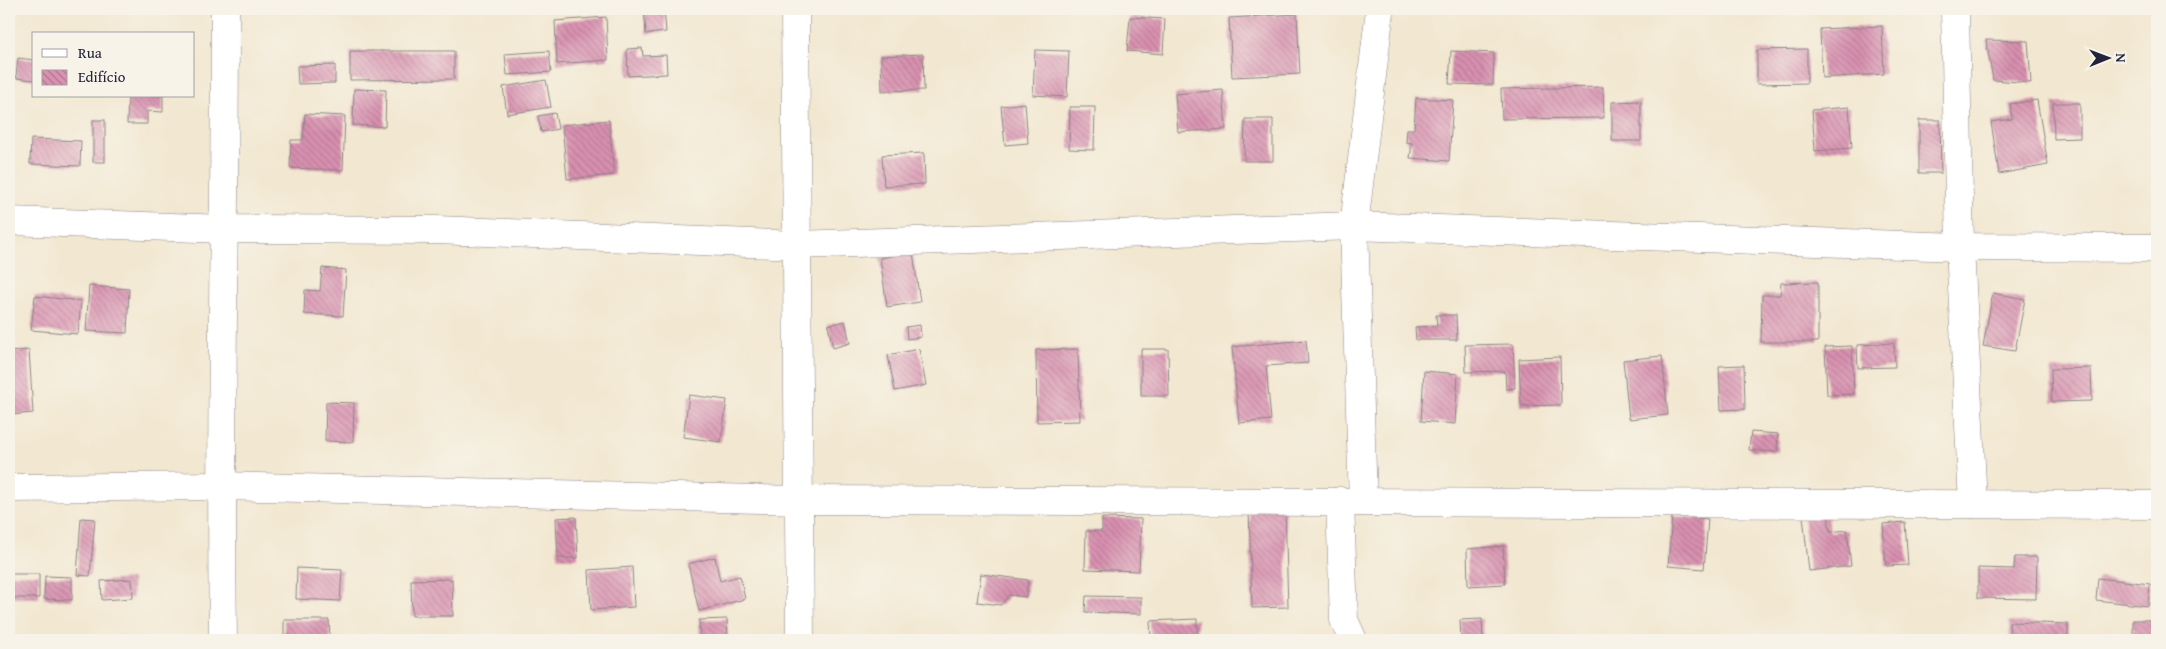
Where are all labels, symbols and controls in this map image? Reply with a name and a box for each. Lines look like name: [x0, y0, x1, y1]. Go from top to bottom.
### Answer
legend: [32, 32, 195, 98]
north arrow: [2084, 32, 2134, 82]
text: Rua: [78, 42, 102, 63]
text: N: [2111, 53, 2131, 63]
text: Edifício: [78, 66, 126, 87]

